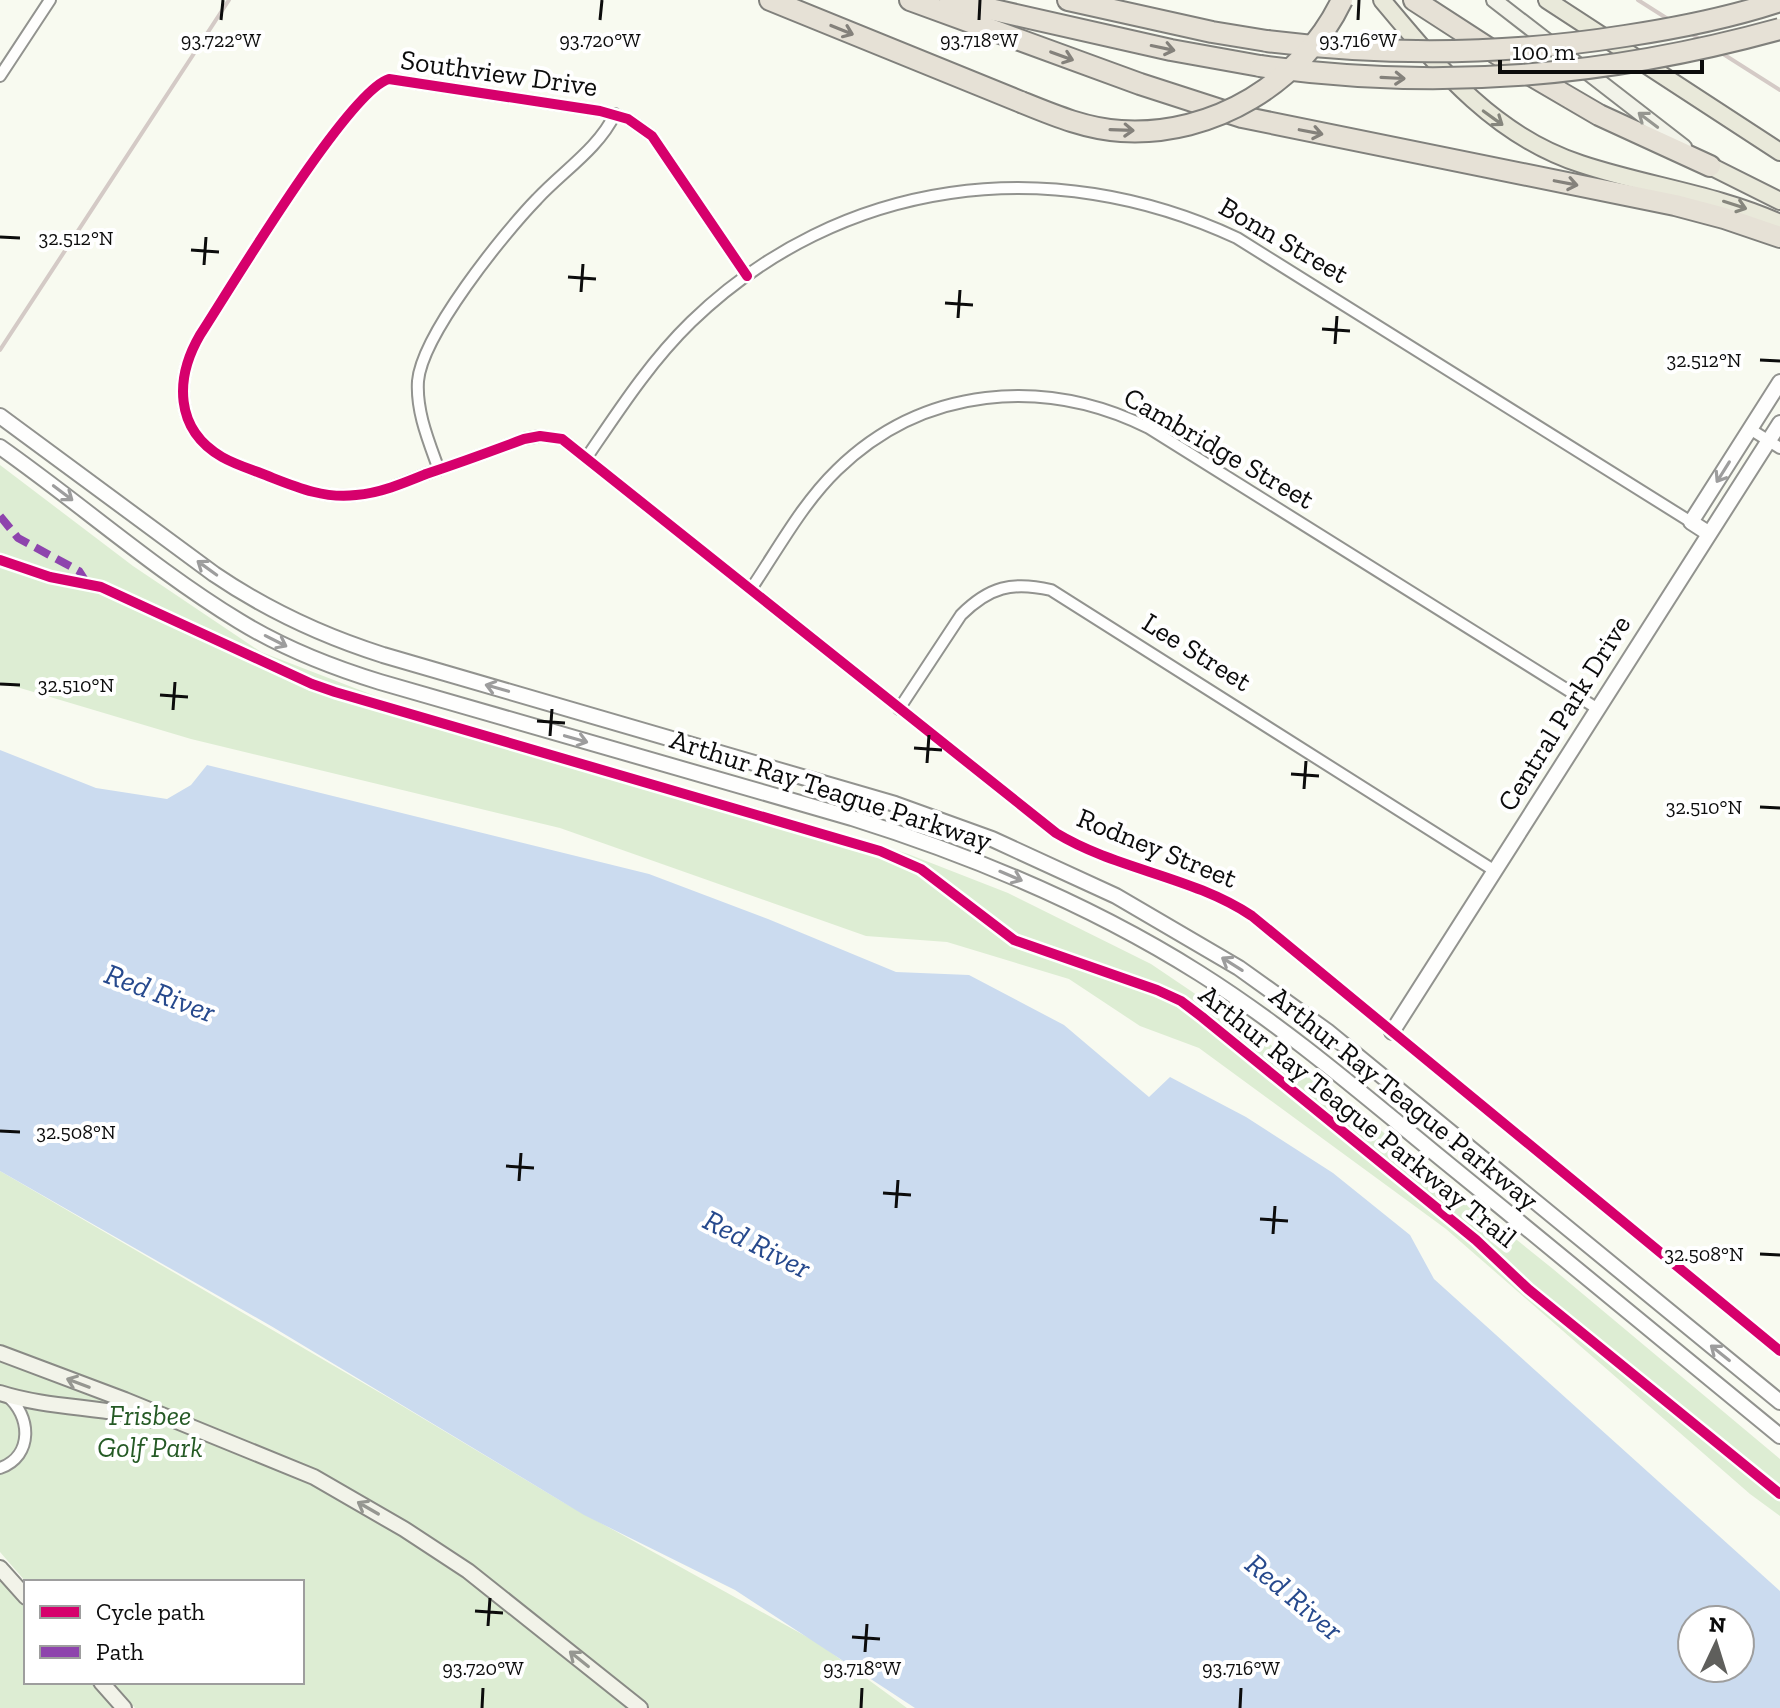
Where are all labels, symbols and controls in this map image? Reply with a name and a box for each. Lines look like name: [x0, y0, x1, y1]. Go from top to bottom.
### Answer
one-way arrow: [829, 23, 854, 38]
scale bar: [1500, 24, 1702, 74]
text: 93.722°W: [181, 28, 261, 52]
text: 93.720°W: [559, 28, 641, 52]
text: 93.718°W: [940, 28, 1018, 52]
text: 93.716°W: [1319, 28, 1397, 52]
text: 100 m: [1512, 37, 1575, 66]
one-way arrow: [1149, 41, 1175, 56]
street label: Southview Drive: [398, 43, 600, 103]
one-way arrow: [1050, 50, 1074, 64]
one-way arrow: [1379, 71, 1406, 86]
one-way arrow: [1481, 110, 1503, 126]
one-way arrow: [1637, 111, 1659, 128]
one-way arrow: [1108, 123, 1135, 138]
one-way arrow: [1297, 126, 1323, 141]
one-way arrow: [1552, 176, 1578, 191]
street label: Bonn Street: [1214, 190, 1355, 290]
one-way arrow: [1722, 198, 1748, 213]
text: 32.512°N: [38, 226, 114, 250]
text: 32.512°N: [1666, 348, 1742, 372]
street label: Cambridge Street: [1118, 380, 1321, 516]
one-way arrow: [1715, 460, 1731, 483]
one-way arrow: [51, 485, 73, 502]
one-way arrow: [197, 560, 218, 577]
street label: Lee Street: [1137, 606, 1258, 699]
street label: Central Park Drive: [1490, 609, 1638, 817]
one-way arrow: [264, 634, 288, 650]
text: 32.510°N: [38, 673, 114, 697]
one-way arrow: [485, 680, 511, 695]
street label: Arthur Ray Teague Parkway: [666, 722, 997, 858]
one-way arrow: [563, 732, 589, 747]
text: 32.510°N: [1666, 795, 1742, 819]
street label: Rodney Street: [1072, 801, 1242, 895]
one-way arrow: [998, 869, 1023, 884]
one-way arrow: [1221, 955, 1244, 971]
water label: Red River: [100, 956, 221, 1031]
street label: Arthur Ray Teague Parkway Trail: [1193, 978, 1523, 1254]
street label: Arthur Ray Teague Parkway: [1263, 979, 1546, 1217]
text: 32.508°N: [36, 1120, 116, 1144]
water label: Red River: [697, 1202, 817, 1287]
text: 32.508°N: [1664, 1242, 1744, 1266]
one-way arrow: [1710, 1344, 1731, 1362]
one-way arrow: [66, 1375, 91, 1389]
park label: Frisbee Golf Park: [97, 1399, 203, 1464]
one-way arrow: [357, 1500, 380, 1516]
water label: Red River: [1238, 1546, 1350, 1648]
legend: [24, 1580, 304, 1684]
text: Cycle path: [96, 1597, 205, 1626]
north arrow: [1676, 1604, 1756, 1684]
text: N: [1708, 1610, 1727, 1639]
text: Path: [96, 1637, 144, 1666]
one-way arrow: [569, 1650, 590, 1668]
text: 93.720°W: [442, 1656, 524, 1680]
text: 93.718°W: [823, 1656, 901, 1680]
text: 93.716°W: [1202, 1656, 1280, 1680]

